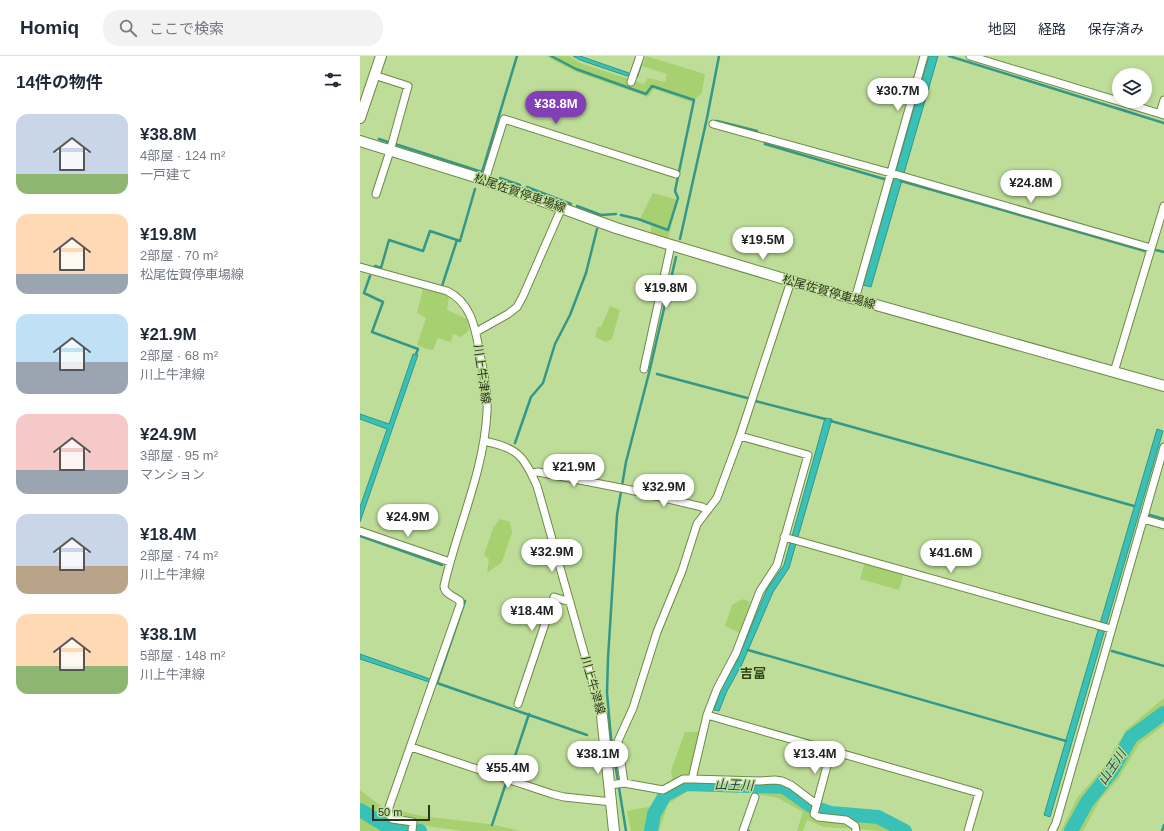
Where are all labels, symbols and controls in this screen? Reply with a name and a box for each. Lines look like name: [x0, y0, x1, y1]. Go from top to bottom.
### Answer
search box: [103, 10, 383, 46]
text: Homiq: [20, 17, 79, 38]
icon: search: [117, 17, 139, 39]
text: ここで検索: [149, 20, 224, 37]
text: 地図: [988, 21, 1016, 37]
text: 経路: [1038, 21, 1066, 37]
text: 保存済み: [1088, 21, 1144, 37]
map controls: [1112, 68, 1152, 108]
button: layers: [1112, 68, 1152, 108]
icon: filters: [322, 69, 344, 91]
text: 14件の物件: [16, 73, 103, 92]
pin: ¥30.7M: [865, 78, 931, 112]
text: ¥30.7M: [876, 83, 920, 98]
pin: ¥38.8M: [523, 91, 589, 125]
text: ¥38.8M: [534, 96, 578, 111]
text: ¥38.8M: [140, 125, 197, 144]
icon: home: [48, 130, 96, 178]
text: 4部屋 · 124 m²: [140, 148, 225, 163]
text: 一戸建て: [140, 167, 192, 182]
pin: ¥24.8M: [998, 170, 1064, 204]
street label: 松尾佐賀停車場線: [472, 171, 568, 215]
text: ¥24.8M: [1009, 175, 1053, 190]
text: ¥19.8M: [140, 225, 197, 244]
pin: ¥19.5M: [730, 227, 796, 261]
icon: home: [48, 230, 96, 278]
text: ¥19.5M: [741, 232, 785, 247]
text: 2部屋 · 70 m²: [140, 248, 218, 263]
text: 松尾佐賀停車場線: [140, 267, 244, 282]
street label: 松尾佐賀停車場線: [781, 272, 877, 312]
pin: ¥19.8M: [633, 275, 699, 309]
text: ¥19.8M: [644, 280, 688, 295]
text: ¥21.9M: [140, 325, 197, 344]
icon: home: [48, 330, 96, 378]
street label: 川上牛津線: [471, 343, 493, 405]
text: 2部屋 · 68 m²: [140, 348, 218, 363]
text: 川上牛津線: [140, 367, 205, 382]
text: ¥24.9M: [140, 425, 197, 444]
icon: home: [48, 430, 96, 478]
text: 3部屋 · 95 m²: [140, 448, 218, 463]
pin: ¥21.9M: [541, 454, 607, 488]
text: ¥21.9M: [552, 459, 596, 474]
text: マンション: [140, 467, 205, 482]
pin: ¥32.9M: [631, 474, 697, 508]
text: ¥32.9M: [642, 479, 686, 494]
pin: ¥24.9M: [375, 504, 441, 538]
text: ¥24.9M: [386, 509, 430, 524]
text: ¥18.4M: [140, 525, 197, 544]
icon: home: [48, 530, 96, 578]
pin: ¥32.9M: [519, 539, 585, 573]
pin: ¥41.6M: [918, 540, 984, 574]
text: ¥32.9M: [530, 544, 574, 559]
text: ¥41.6M: [929, 545, 973, 560]
text: 2部屋 · 74 m²: [140, 548, 218, 563]
text: 川上牛津線: [140, 567, 205, 582]
pin: ¥18.4M: [499, 598, 565, 632]
text: ¥18.4M: [510, 603, 554, 618]
text: ¥38.1M: [140, 625, 197, 644]
icon: home: [48, 630, 96, 678]
text: 5部屋 · 148 m²: [140, 648, 225, 663]
street label: 川上牛津線: [578, 654, 608, 716]
district label: 吉富: [740, 666, 766, 681]
text: 川上牛津線: [140, 667, 205, 682]
pin: ¥38.1M: [565, 741, 631, 775]
pin: ¥13.4M: [782, 741, 848, 775]
water label: 山王川: [1095, 745, 1130, 787]
text: ¥38.1M: [576, 746, 620, 761]
text: ¥13.4M: [793, 746, 837, 761]
pin: ¥55.4M: [475, 755, 541, 789]
text: ¥55.4M: [486, 760, 530, 775]
water label: 山王川: [714, 777, 756, 793]
scale bar: [372, 803, 430, 822]
text: 50 m: [378, 806, 402, 818]

